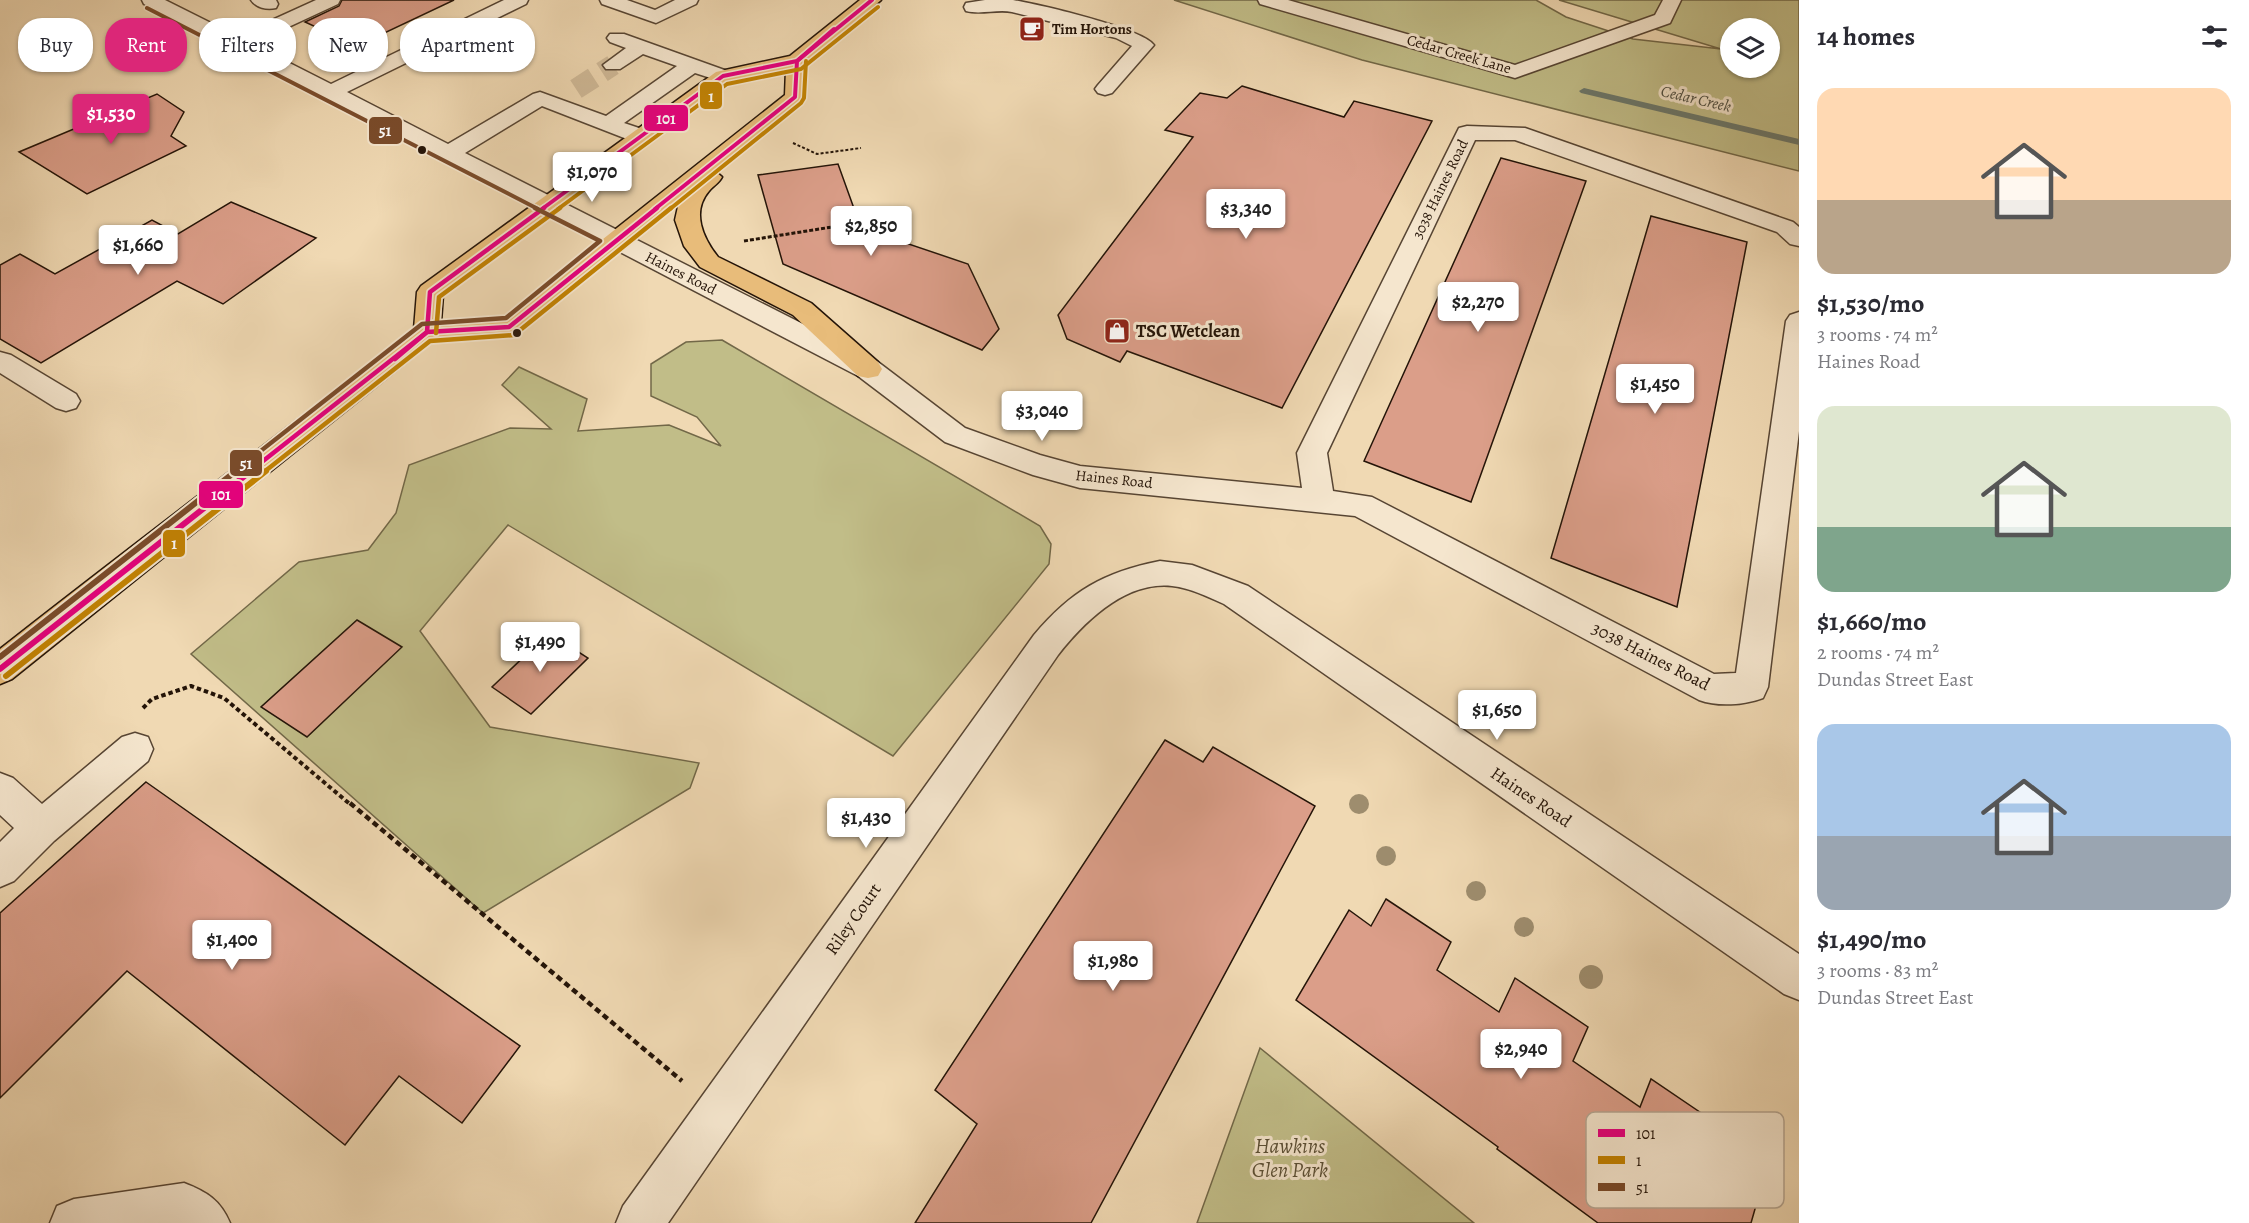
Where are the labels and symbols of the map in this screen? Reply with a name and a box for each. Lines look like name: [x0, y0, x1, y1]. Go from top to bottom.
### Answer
cafe icon: Tim Hortons: [1017, 14, 1047, 44]
place label: Tim Hortons: [1052, 19, 1132, 39]
street label: Cedar Creek Lane: [1405, 30, 1514, 79]
water label: Cedar Creek: [1659, 80, 1733, 118]
line badge: 1: [699, 81, 723, 110]
text: 1: [708, 86, 714, 108]
pin: $1,530: [62, 94, 160, 145]
line badge: 101: [643, 104, 689, 132]
text: 101: [656, 108, 676, 130]
line badge: 51: [368, 116, 403, 145]
text: 51: [379, 120, 392, 142]
street label: 3038 Haines Road: [1407, 135, 1473, 242]
unlabelled marker: [416, 144, 428, 156]
pin: $1,070: [543, 152, 641, 203]
pin: $3,340: [1197, 189, 1295, 240]
pin: $2,850: [822, 206, 920, 257]
pin: $1,660: [89, 225, 187, 276]
street label: Haines Road: [642, 247, 721, 300]
pin: $2,270: [1429, 282, 1527, 333]
shop icon: TSC Wetclean: [1102, 316, 1132, 346]
place label: TSC Wetclean: [1136, 319, 1240, 343]
unlabelled marker: [511, 327, 523, 339]
pin: $1,450: [1606, 364, 1704, 415]
pin: $3,040: [993, 391, 1091, 442]
line badge: 51: [229, 449, 263, 477]
text: 51: [240, 453, 253, 475]
street label: Haines Road: [1074, 465, 1154, 493]
line badge: 101: [198, 480, 244, 509]
text: 101: [211, 484, 231, 506]
line badge: 1: [162, 529, 186, 558]
text: 1: [171, 533, 177, 555]
street label: 3038 Haines Road: [1588, 616, 1715, 696]
pin: $1,490: [491, 622, 589, 673]
pin: $1,650: [1448, 690, 1546, 741]
street label: Haines Road: [1486, 761, 1576, 833]
pin: $1,430: [817, 798, 915, 849]
street label: Riley Court: [820, 878, 886, 960]
pin: $1,400: [183, 920, 281, 971]
pin: $1,980: [1064, 941, 1162, 992]
pin: $2,940: [1472, 1029, 1570, 1080]
legend: [1586, 1112, 1784, 1208]
text: 101: [1636, 1123, 1656, 1145]
park label: Hawkins Glen Park: [1252, 1132, 1328, 1184]
text: 1: [1636, 1150, 1642, 1172]
text: 51: [1636, 1177, 1649, 1199]

